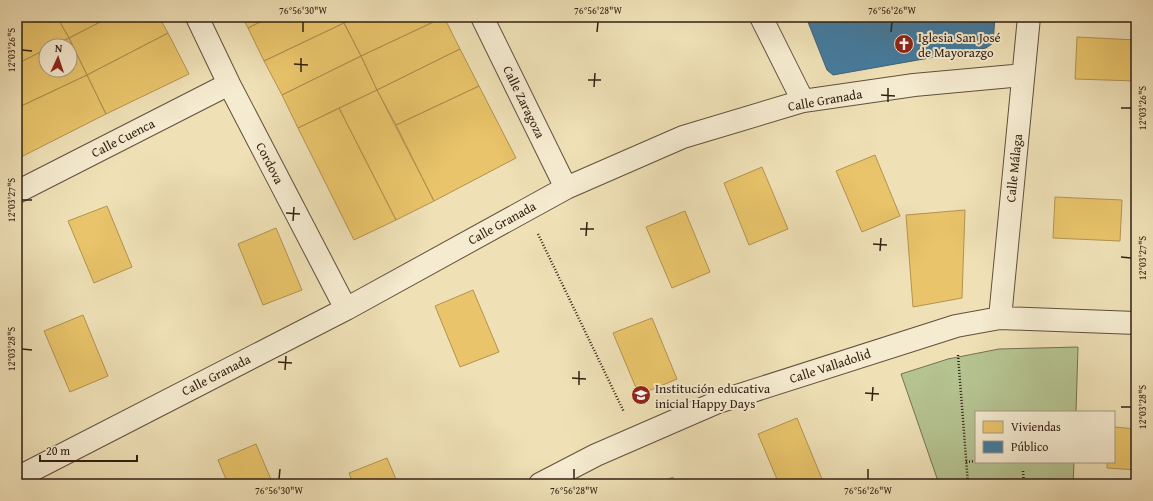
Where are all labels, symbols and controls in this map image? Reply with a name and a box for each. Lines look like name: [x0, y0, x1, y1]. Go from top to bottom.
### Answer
text: 76°56'30"W: [279, 3, 327, 18]
text: 76°56'28"W: [574, 3, 622, 18]
text: 76°56'26"W: [868, 3, 916, 18]
text: 12°03'26"S: [4, 28, 19, 72]
place label: Iglesia San José de Mayorazgo: [918, 28, 1001, 62]
church icon: Iglesia San José de Mayorazgo: [893, 33, 915, 55]
north arrow: [38, 38, 78, 78]
text: N: [54, 40, 63, 56]
street label: Calle Zaragoza: [498, 62, 550, 142]
street label: Calle Granada: [786, 84, 864, 116]
text: 12°03'26"S: [1135, 86, 1150, 130]
street label: Calle Cuenca: [88, 114, 159, 162]
street label: Calle Málaga: [1001, 132, 1027, 203]
street label: Cordova: [251, 139, 289, 188]
text: 12°03'27"S: [4, 178, 19, 222]
street label: Calle Granada: [465, 196, 540, 250]
text: 12°03'27"S: [1135, 236, 1150, 280]
text: 12°03'28"S: [4, 327, 19, 371]
street label: Calle Valladolid: [787, 344, 873, 388]
street label: Calle Granada: [178, 349, 254, 400]
place label: Institución educativa inicial Happy Days: [655, 379, 771, 413]
school or university icon: Institución educativa inicial Happy Days: [630, 384, 652, 406]
text: 12°03'28"S: [1135, 385, 1150, 429]
legend: [975, 411, 1115, 463]
text: Viviendas: [1011, 418, 1061, 435]
scale bar: [40, 437, 137, 463]
text: Público: [1011, 438, 1048, 455]
text: 20 m: [46, 442, 70, 459]
text: 76°56'30"W: [255, 483, 303, 498]
text: 76°56'28"W: [550, 483, 598, 498]
text: 76°56'26"W: [844, 483, 892, 498]

